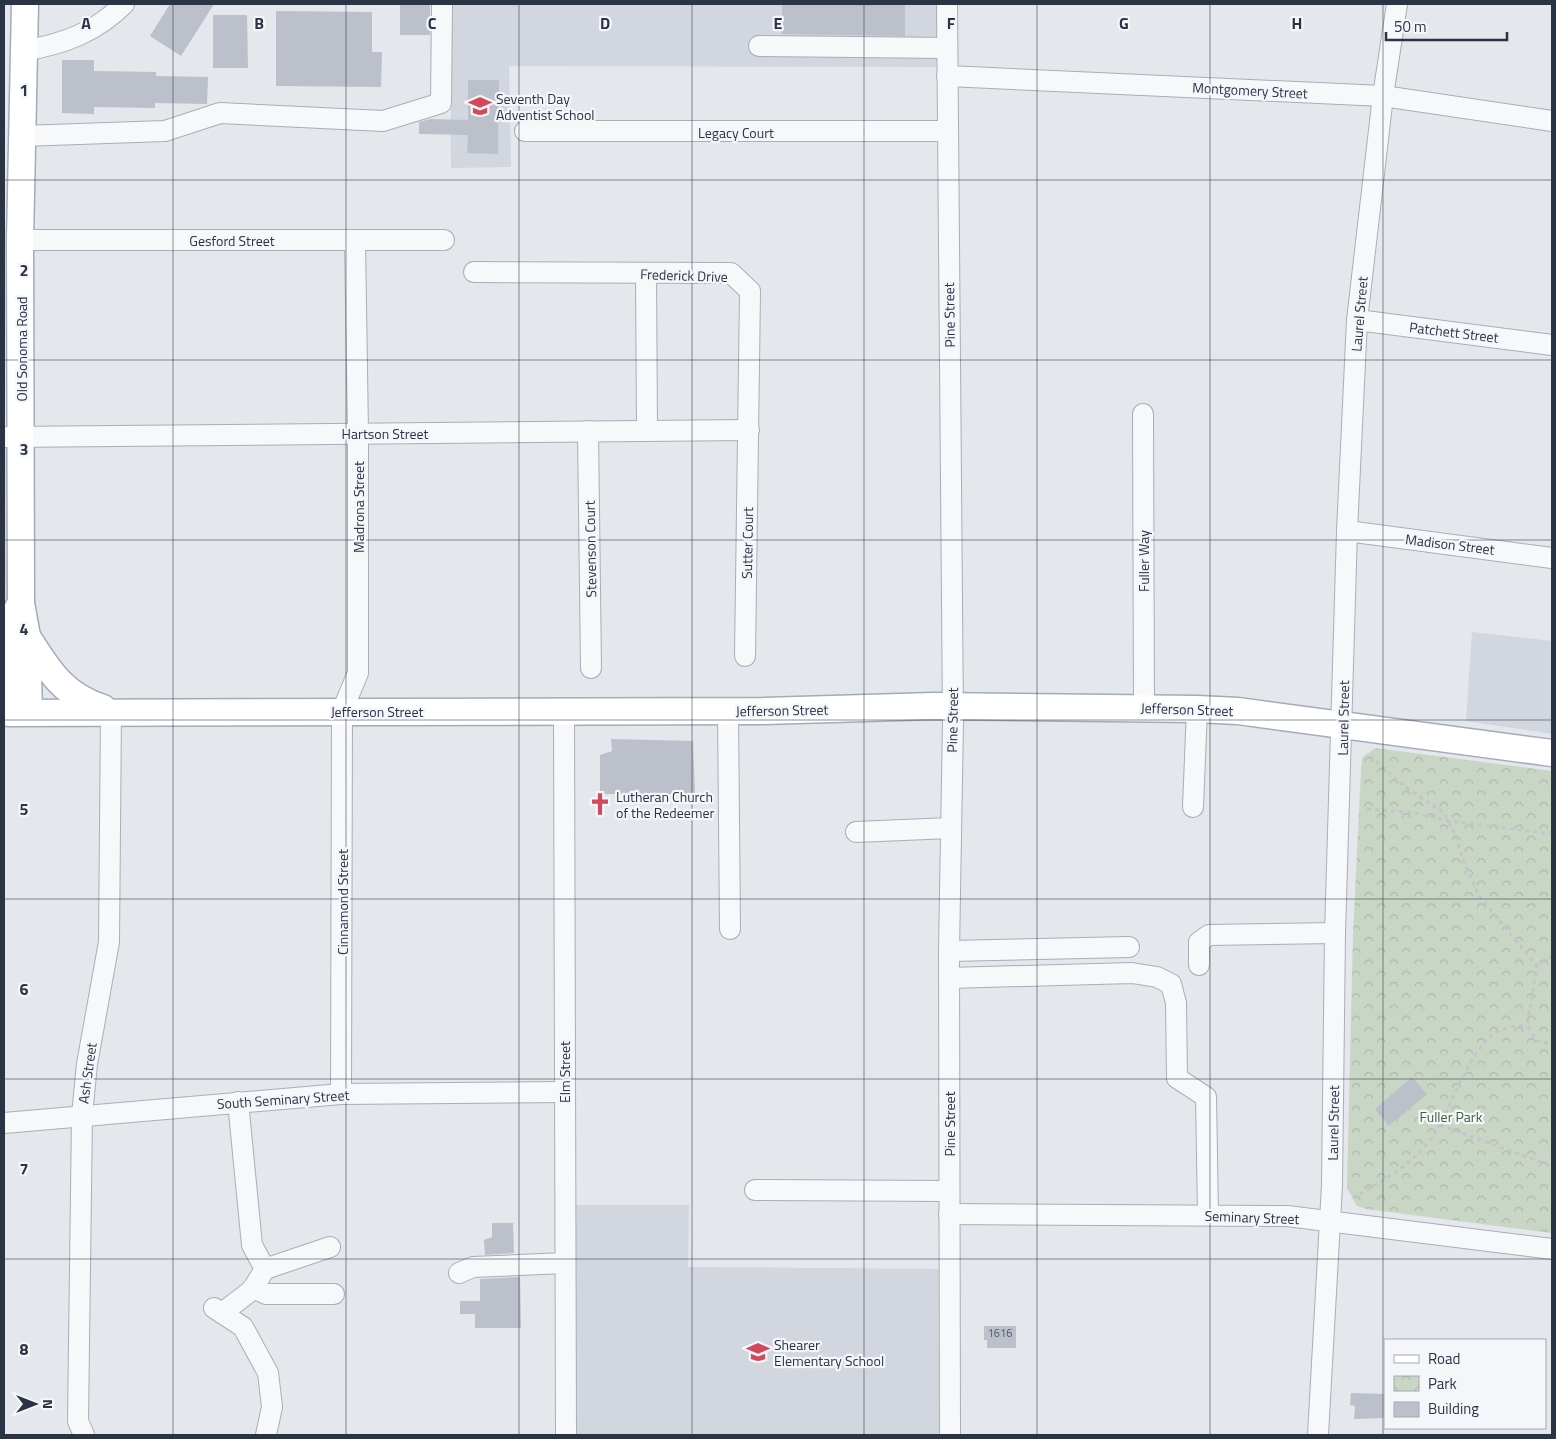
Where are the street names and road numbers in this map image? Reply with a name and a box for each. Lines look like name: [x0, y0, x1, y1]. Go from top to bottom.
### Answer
street label: Montgomery Street: [1192, 76, 1308, 104]
street label: Legacy Court: [698, 122, 774, 143]
street label: Gesford Street: [189, 230, 275, 251]
street label: Frederick Drive: [640, 263, 728, 287]
street label: Laurel Street: [1345, 275, 1373, 352]
street label: Pine Street: [938, 282, 960, 348]
street label: Old Sonoma Road: [11, 297, 32, 401]
street label: Patchett Street: [1408, 316, 1500, 348]
street label: Hartson Street: [342, 423, 428, 444]
street label: Madrona Street: [348, 461, 369, 553]
street label: Stevenson Court: [579, 500, 601, 598]
street label: Sutter Court: [736, 507, 758, 579]
street label: Madison Street: [1404, 528, 1496, 560]
street label: Fuller Way: [1133, 530, 1154, 592]
street label: Laurel Street: [1332, 680, 1354, 756]
street label: Pine Street: [941, 687, 963, 753]
street label: Jefferson Street: [1140, 697, 1234, 721]
street label: Jefferson Street: [735, 699, 829, 721]
street label: Jefferson Street: [331, 701, 423, 722]
street label: Cinnamond Street: [332, 849, 353, 955]
street label: Ash Street: [72, 1041, 102, 1105]
street label: Elm Street: [554, 1041, 575, 1103]
street label: South Seminary Street: [216, 1084, 350, 1114]
street label: Laurel Street: [1322, 1085, 1344, 1161]
street label: Pine Street: [939, 1091, 960, 1157]
street label: Seminary Street: [1204, 1205, 1300, 1229]

